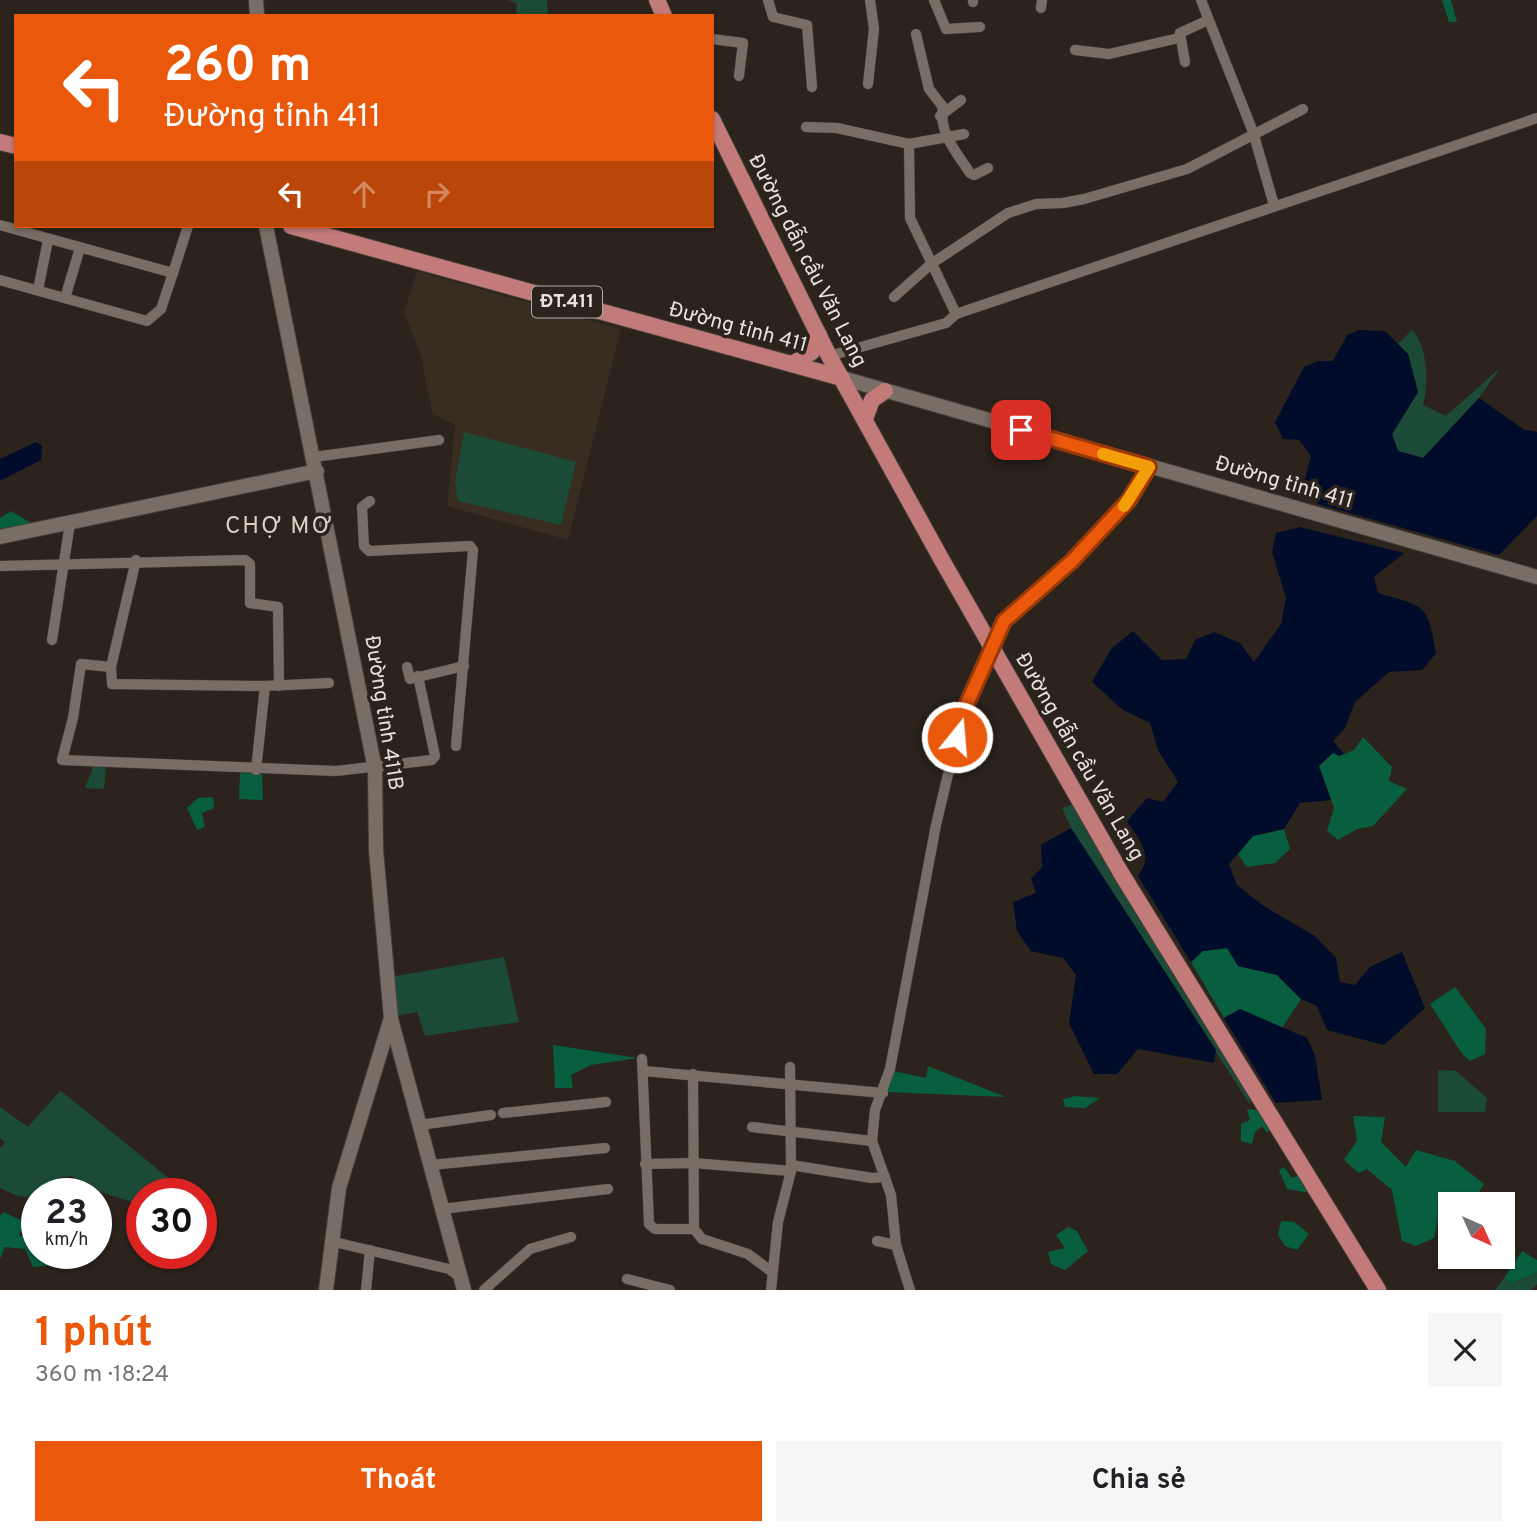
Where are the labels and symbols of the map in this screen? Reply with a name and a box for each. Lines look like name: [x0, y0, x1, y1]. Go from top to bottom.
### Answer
street label: Đường dẫn cầu Văn Lang: [741, 149, 873, 372]
road number: ĐT.411: [532, 286, 602, 318]
street label: Đường tỉnh 411: [666, 297, 810, 359]
pin: [991, 400, 1051, 460]
street label: Đường tỉnh 411: [1212, 450, 1356, 516]
district label: CHỢ MƠ: [225, 512, 333, 542]
street label: Đường tỉnh 411B: [357, 634, 409, 792]
street label: Đường dẫn cầu Văn Lang: [1008, 648, 1151, 866]
position arrow: [920, 700, 994, 774]
speed limit sign: 30: [126, 1178, 217, 1269]
north arrow: [1438, 1192, 1516, 1269]

